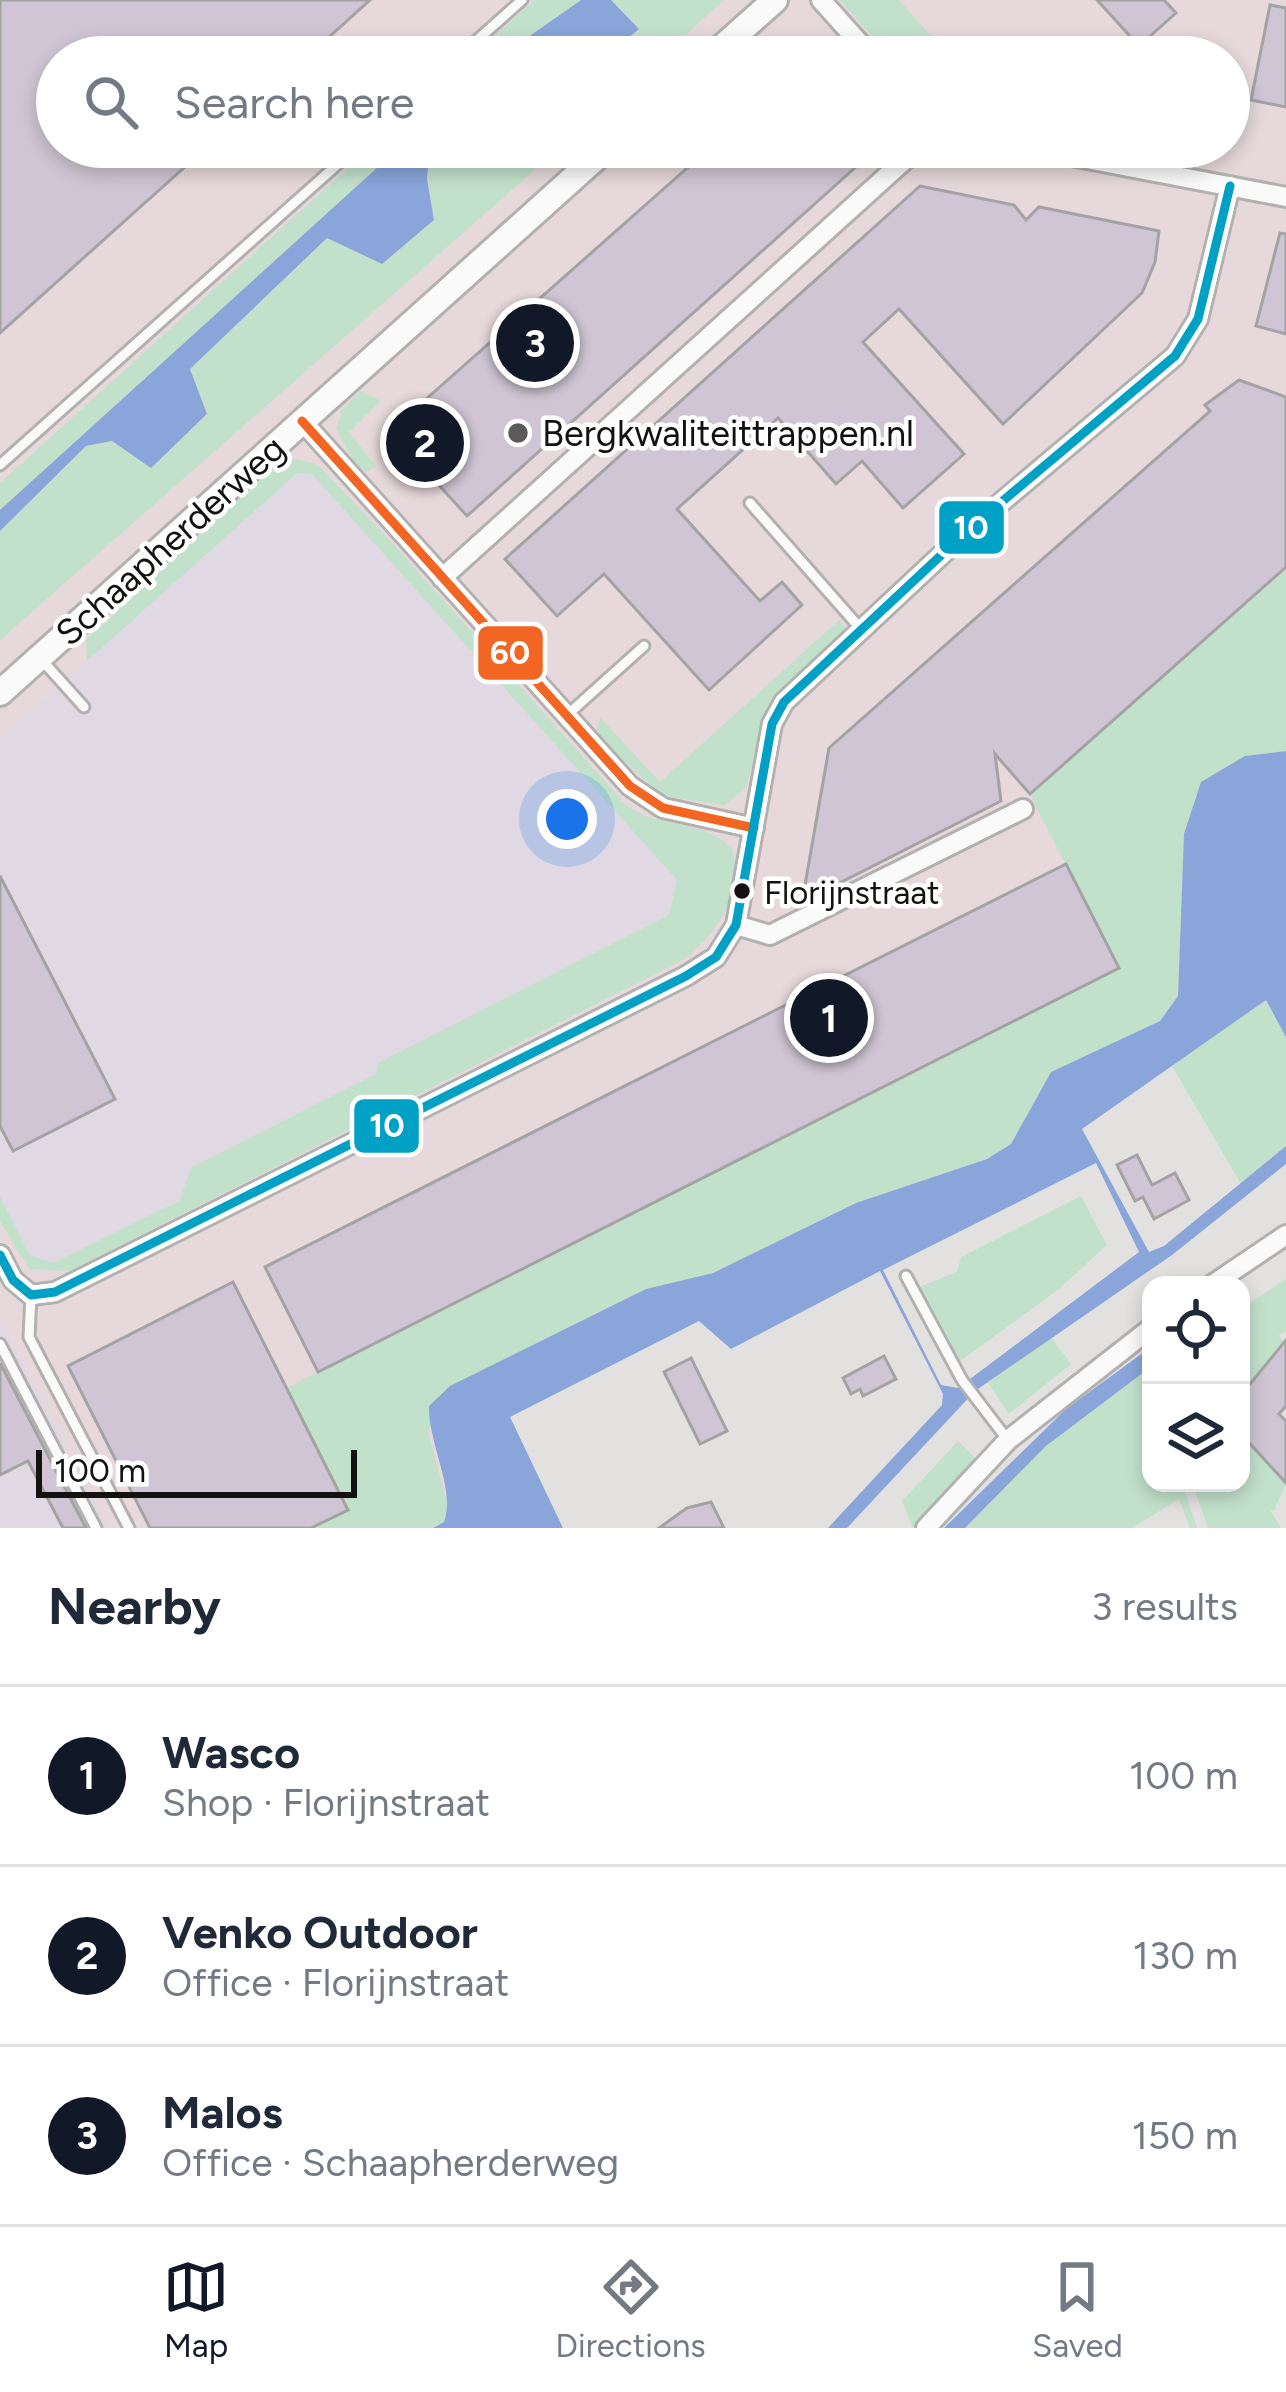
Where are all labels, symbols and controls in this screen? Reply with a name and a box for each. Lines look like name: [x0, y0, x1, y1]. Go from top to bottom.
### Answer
search box: [36, 36, 1250, 168]
icon: search: [78, 69, 144, 135]
text: Search here: [174, 75, 414, 129]
pin: 3: [496, 298, 574, 388]
pin: 2: [386, 398, 464, 488]
place label: Bergkwaliteittrappen.nl: [542, 412, 914, 455]
marker: Bergkwaliteittrappen.nl: [505, 420, 531, 446]
street label: Schaapherderweg: [47, 426, 294, 654]
line badge: 10: [937, 499, 1006, 556]
text: 10: [953, 508, 989, 547]
line badge: 60: [476, 624, 545, 682]
text: 60: [490, 633, 530, 672]
your location: [537, 789, 597, 849]
place label: Florijnstraat: [764, 873, 940, 912]
marker: Florijnstraat: [731, 880, 753, 902]
pin: 1: [790, 973, 868, 1063]
line badge: 10: [352, 1097, 421, 1155]
text: 10: [369, 1106, 405, 1145]
map controls: [1142, 1276, 1250, 1492]
button: locate: [1142, 1276, 1250, 1384]
button: layers: [1142, 1384, 1250, 1492]
scale bar: [36, 1444, 357, 1497]
text: 100 m: [54, 1451, 146, 1490]
text: Nearby: [48, 1576, 221, 1637]
text: 3 results: [1091, 1583, 1238, 1630]
text: Wasco: [162, 1725, 300, 1779]
text: 1: [79, 1752, 95, 1799]
text: 100 m: [1129, 1752, 1238, 1799]
text: Shop · Florijnstraat: [162, 1779, 490, 1826]
text: Venko Outdoor: [162, 1905, 478, 1959]
text: 2: [76, 1932, 98, 1979]
text: 130 m: [1133, 1932, 1238, 1979]
text: Office · Florijnstraat: [162, 1959, 509, 2006]
text: Malos: [162, 2085, 283, 2139]
text: 3: [76, 2112, 98, 2159]
text: 150 m: [1132, 2112, 1238, 2159]
text: Office · Schaapherderweg: [162, 2139, 619, 2186]
tab: Map: [163, 2254, 229, 2365]
tab: Directions: [555, 2254, 706, 2365]
tab: Saved: [1032, 2254, 1123, 2365]

